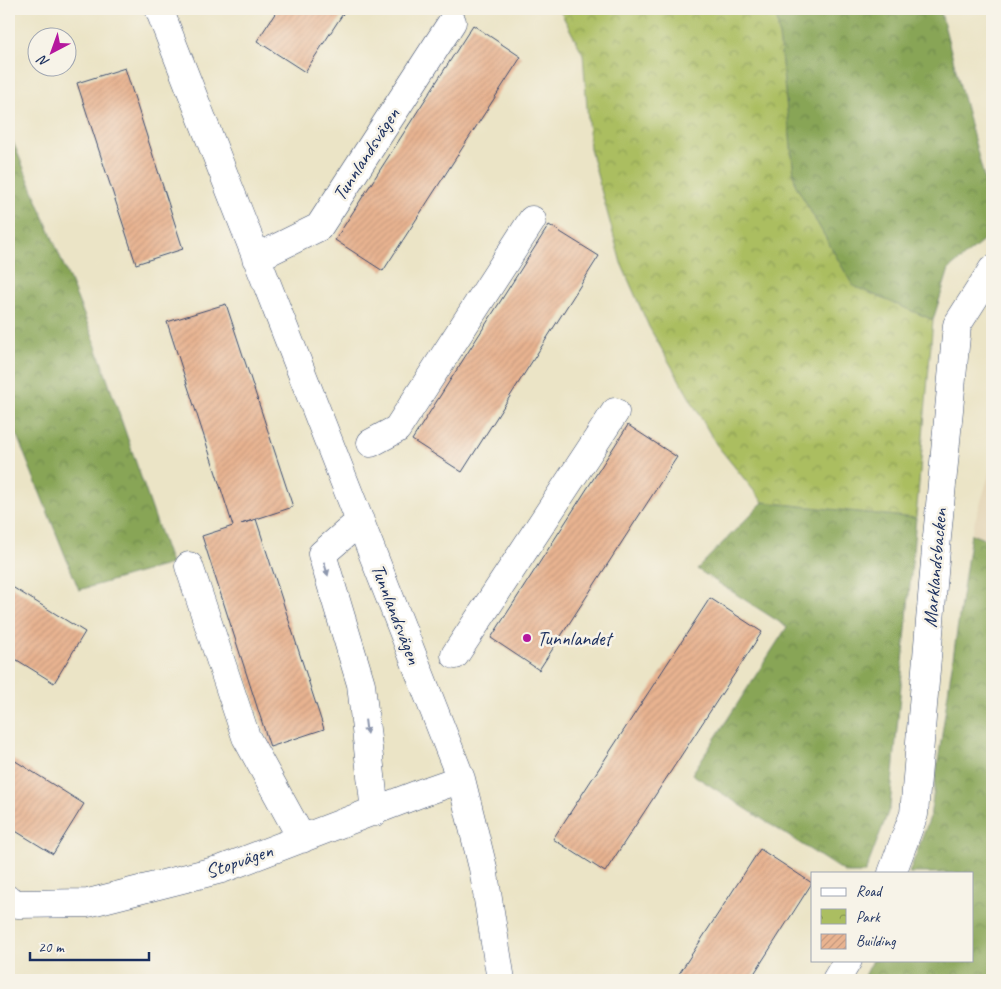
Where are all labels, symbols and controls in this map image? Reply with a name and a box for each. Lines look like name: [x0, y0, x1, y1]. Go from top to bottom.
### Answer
north arrow: [28, 28, 78, 78]
text: N: [33, 51, 53, 71]
street label: Tunnlandsvägen: [327, 102, 406, 205]
street label: Marklandsbacken: [917, 506, 953, 629]
street label: Tunnlandsvägen: [365, 560, 427, 669]
one-way arrow: [323, 562, 331, 577]
place label: Tunnlandet: [537, 626, 615, 651]
marker: Tunnlandet: [521, 632, 533, 644]
one-way arrow: [362, 719, 370, 735]
street label: Stopvägen: [202, 838, 277, 884]
legend: [811, 872, 974, 962]
text: Road: [856, 882, 883, 901]
text: Park: [856, 908, 881, 927]
scale bar: [30, 929, 149, 961]
text: Building: [856, 932, 896, 951]
text: 20 m: [38, 938, 65, 957]

